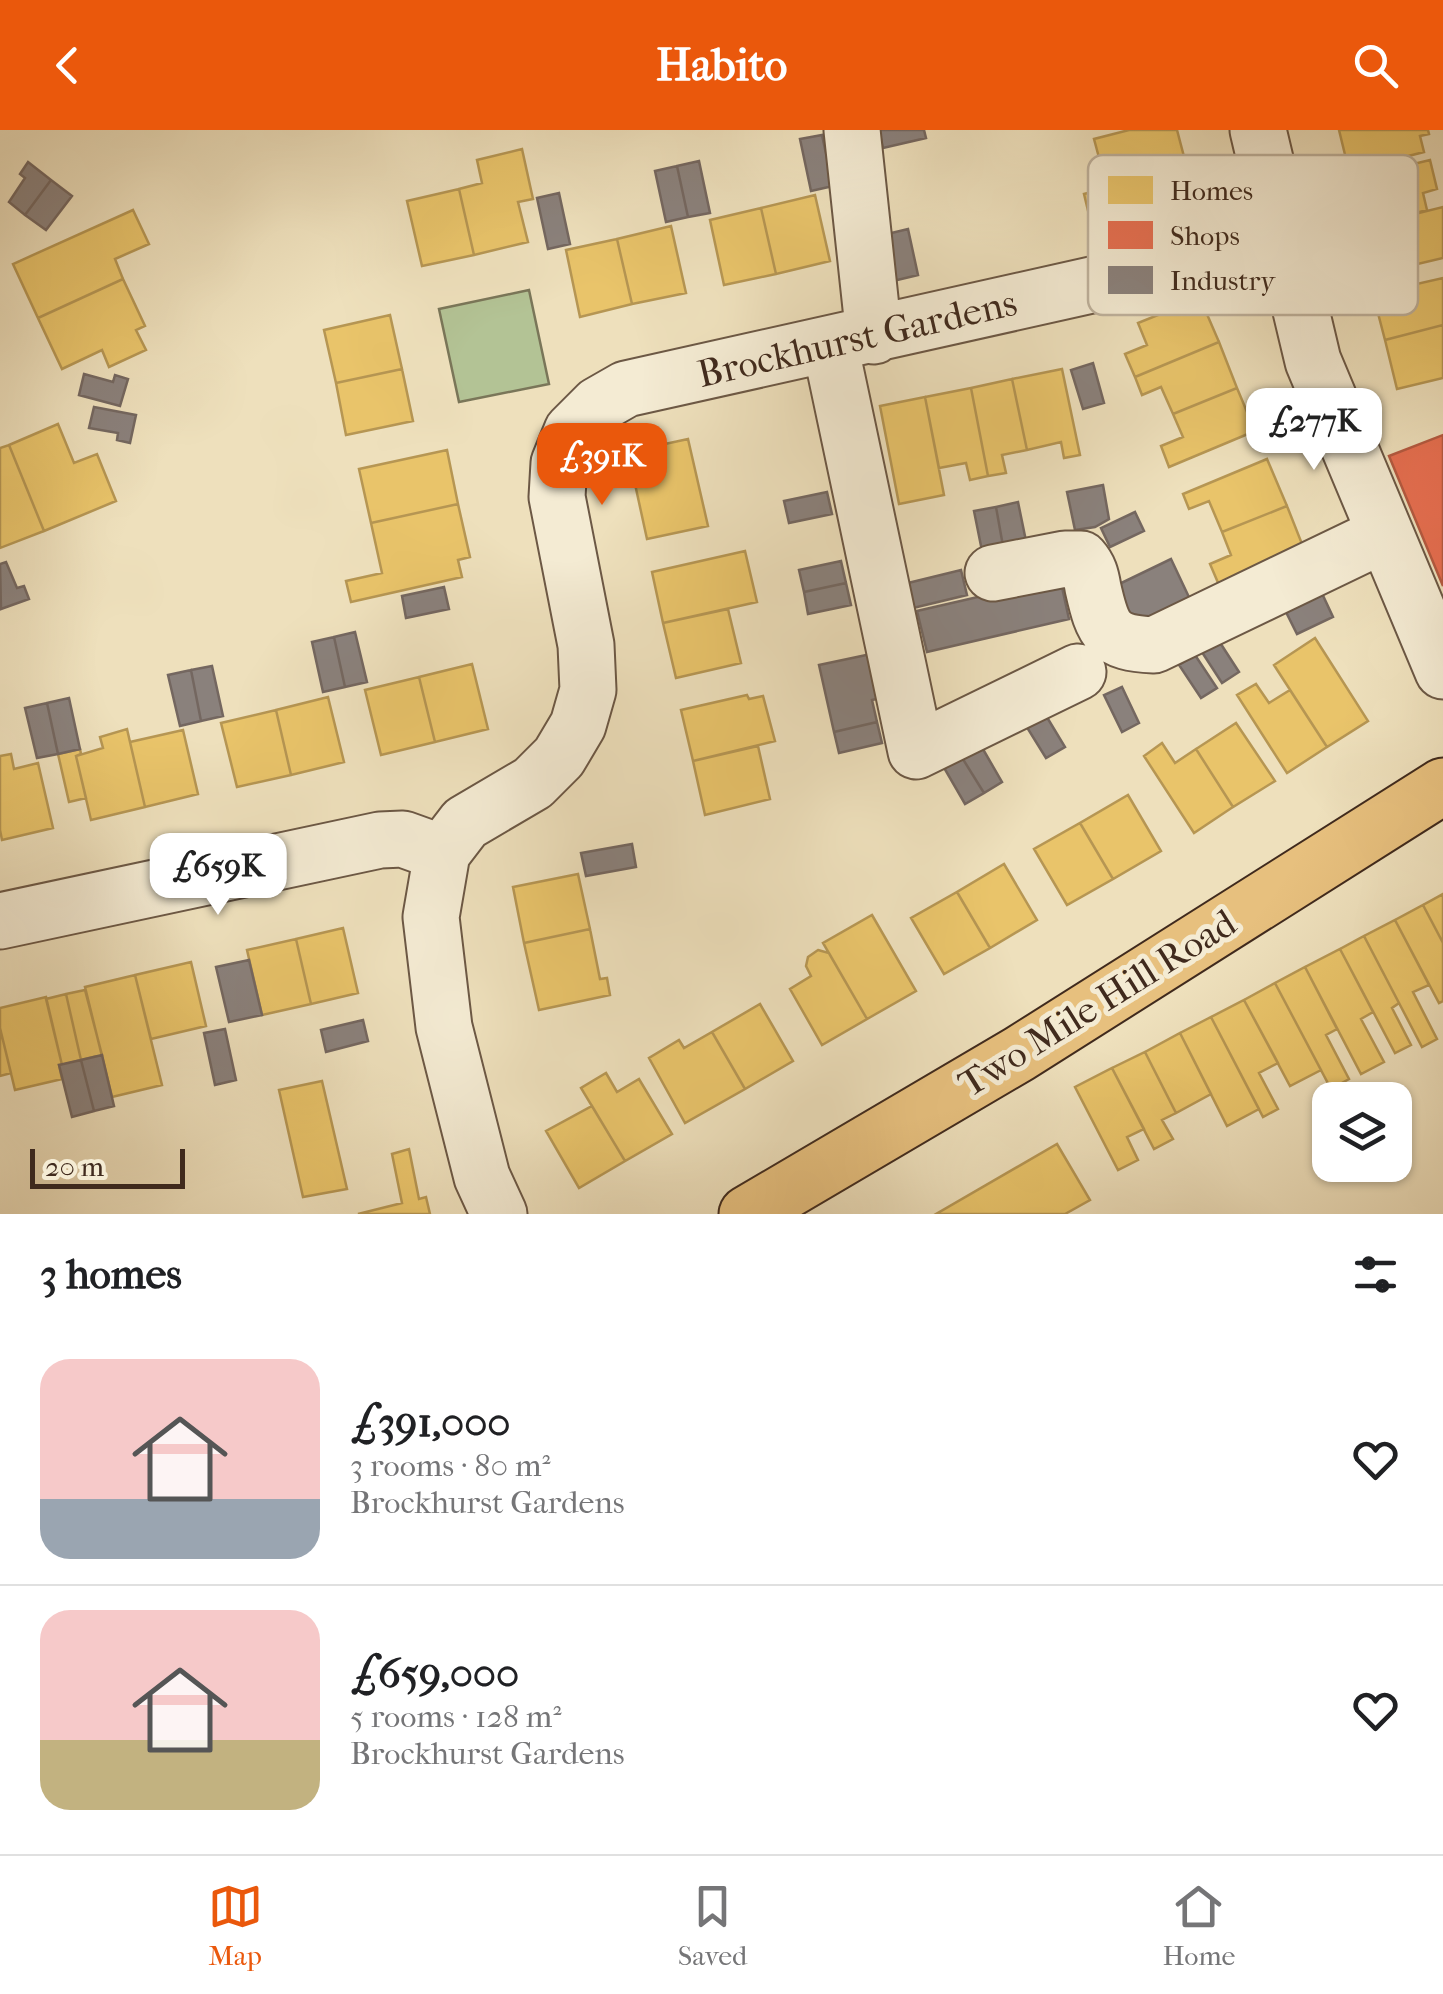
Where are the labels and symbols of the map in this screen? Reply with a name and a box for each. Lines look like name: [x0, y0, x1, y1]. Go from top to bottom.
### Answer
legend: [1088, 155, 1418, 315]
text: Homes: [1170, 174, 1253, 207]
text: Shops: [1170, 219, 1240, 252]
text: Industry: [1170, 264, 1276, 297]
street label: Brockhurst Gardens: [693, 280, 1021, 397]
pin: £277K: [1244, 388, 1384, 473]
pin: £391K: [532, 423, 672, 508]
pin: £659K: [148, 833, 288, 918]
street label: Two Mile Hill Road: [951, 900, 1244, 1107]
scale bar: [30, 1144, 185, 1188]

